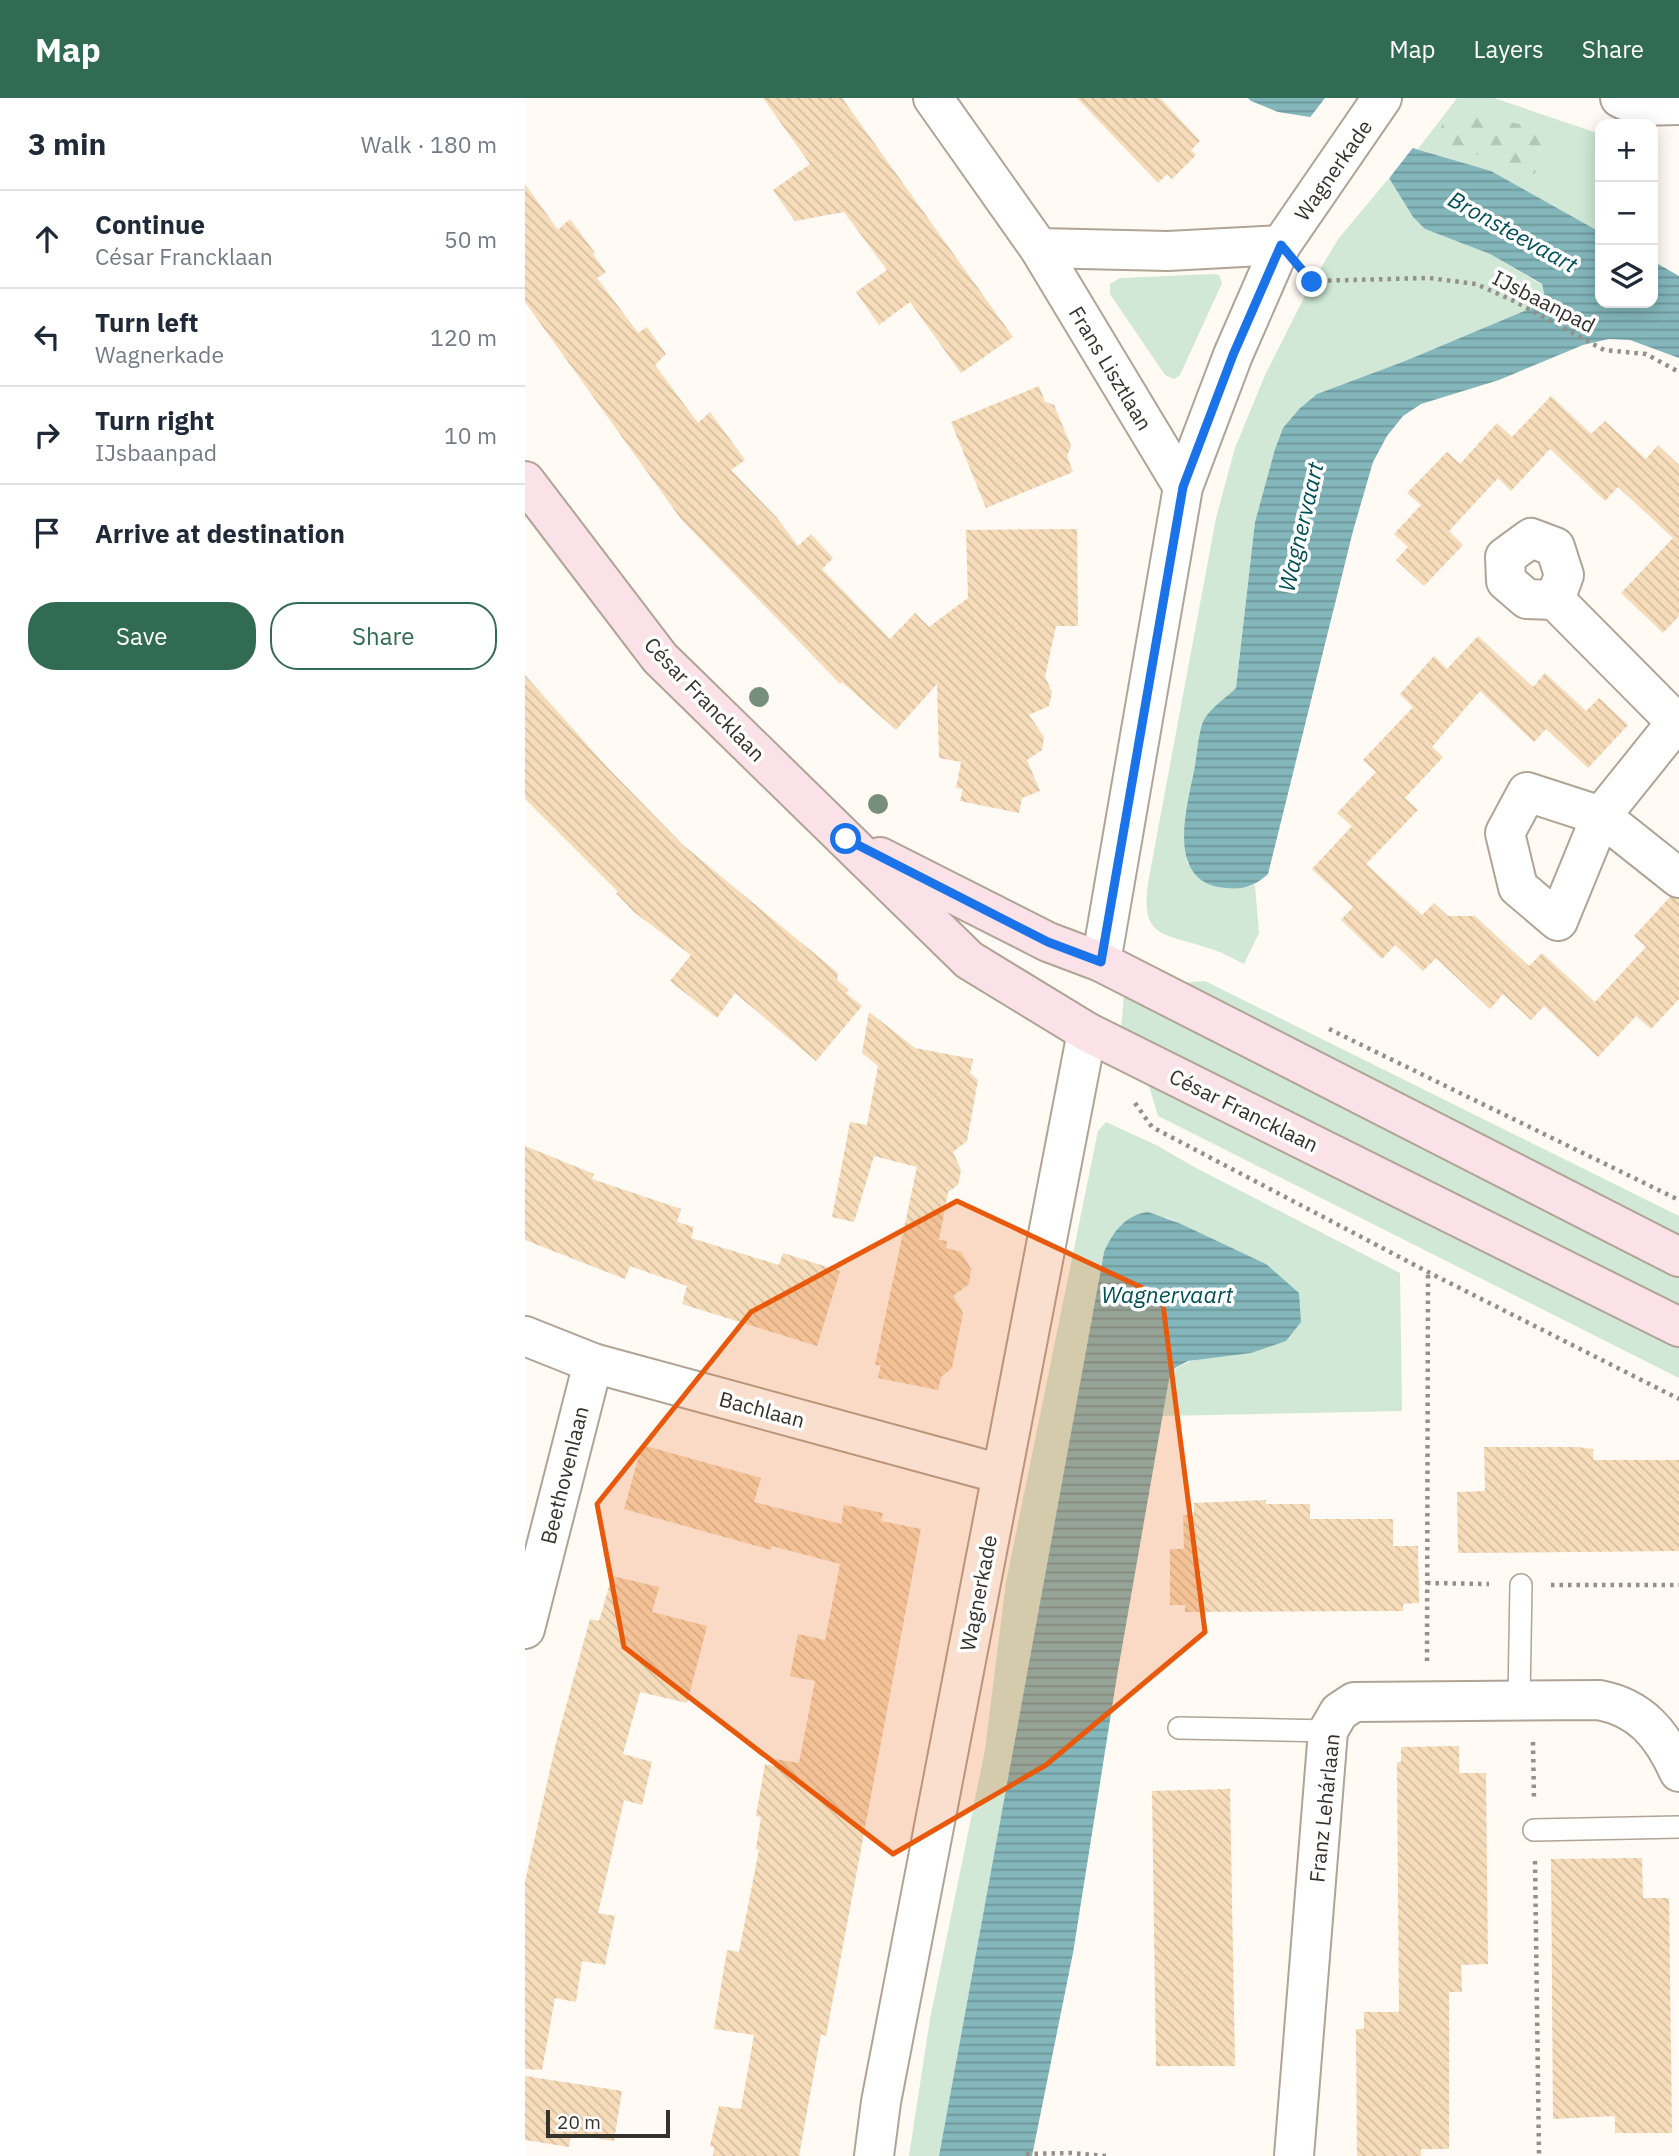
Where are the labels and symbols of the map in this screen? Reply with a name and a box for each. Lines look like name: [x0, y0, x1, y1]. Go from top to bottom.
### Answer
street label: Wagnerkade: [1288, 114, 1378, 226]
water label: Bronsteevaart: [1443, 183, 1583, 279]
street label: IJsbaanpad: [1488, 263, 1600, 339]
route end: [1296, 266, 1327, 297]
street label: Frans Lisztlaan: [1063, 301, 1159, 435]
water label: Wagnervaart: [1271, 459, 1330, 594]
street label: César Francklaan: [638, 631, 772, 767]
route start: [830, 823, 861, 854]
street label: César Francklaan: [1165, 1062, 1323, 1158]
water label: Wagnervaart: [1101, 1279, 1233, 1309]
street label: Bachlaan: [716, 1384, 808, 1434]
street label: Beethovenlaan: [533, 1403, 595, 1547]
street label: Wagnerkade: [953, 1532, 1003, 1654]
street label: Franz Lehárlaan: [1302, 1732, 1346, 1884]
scale bar: [546, 2107, 670, 2139]

